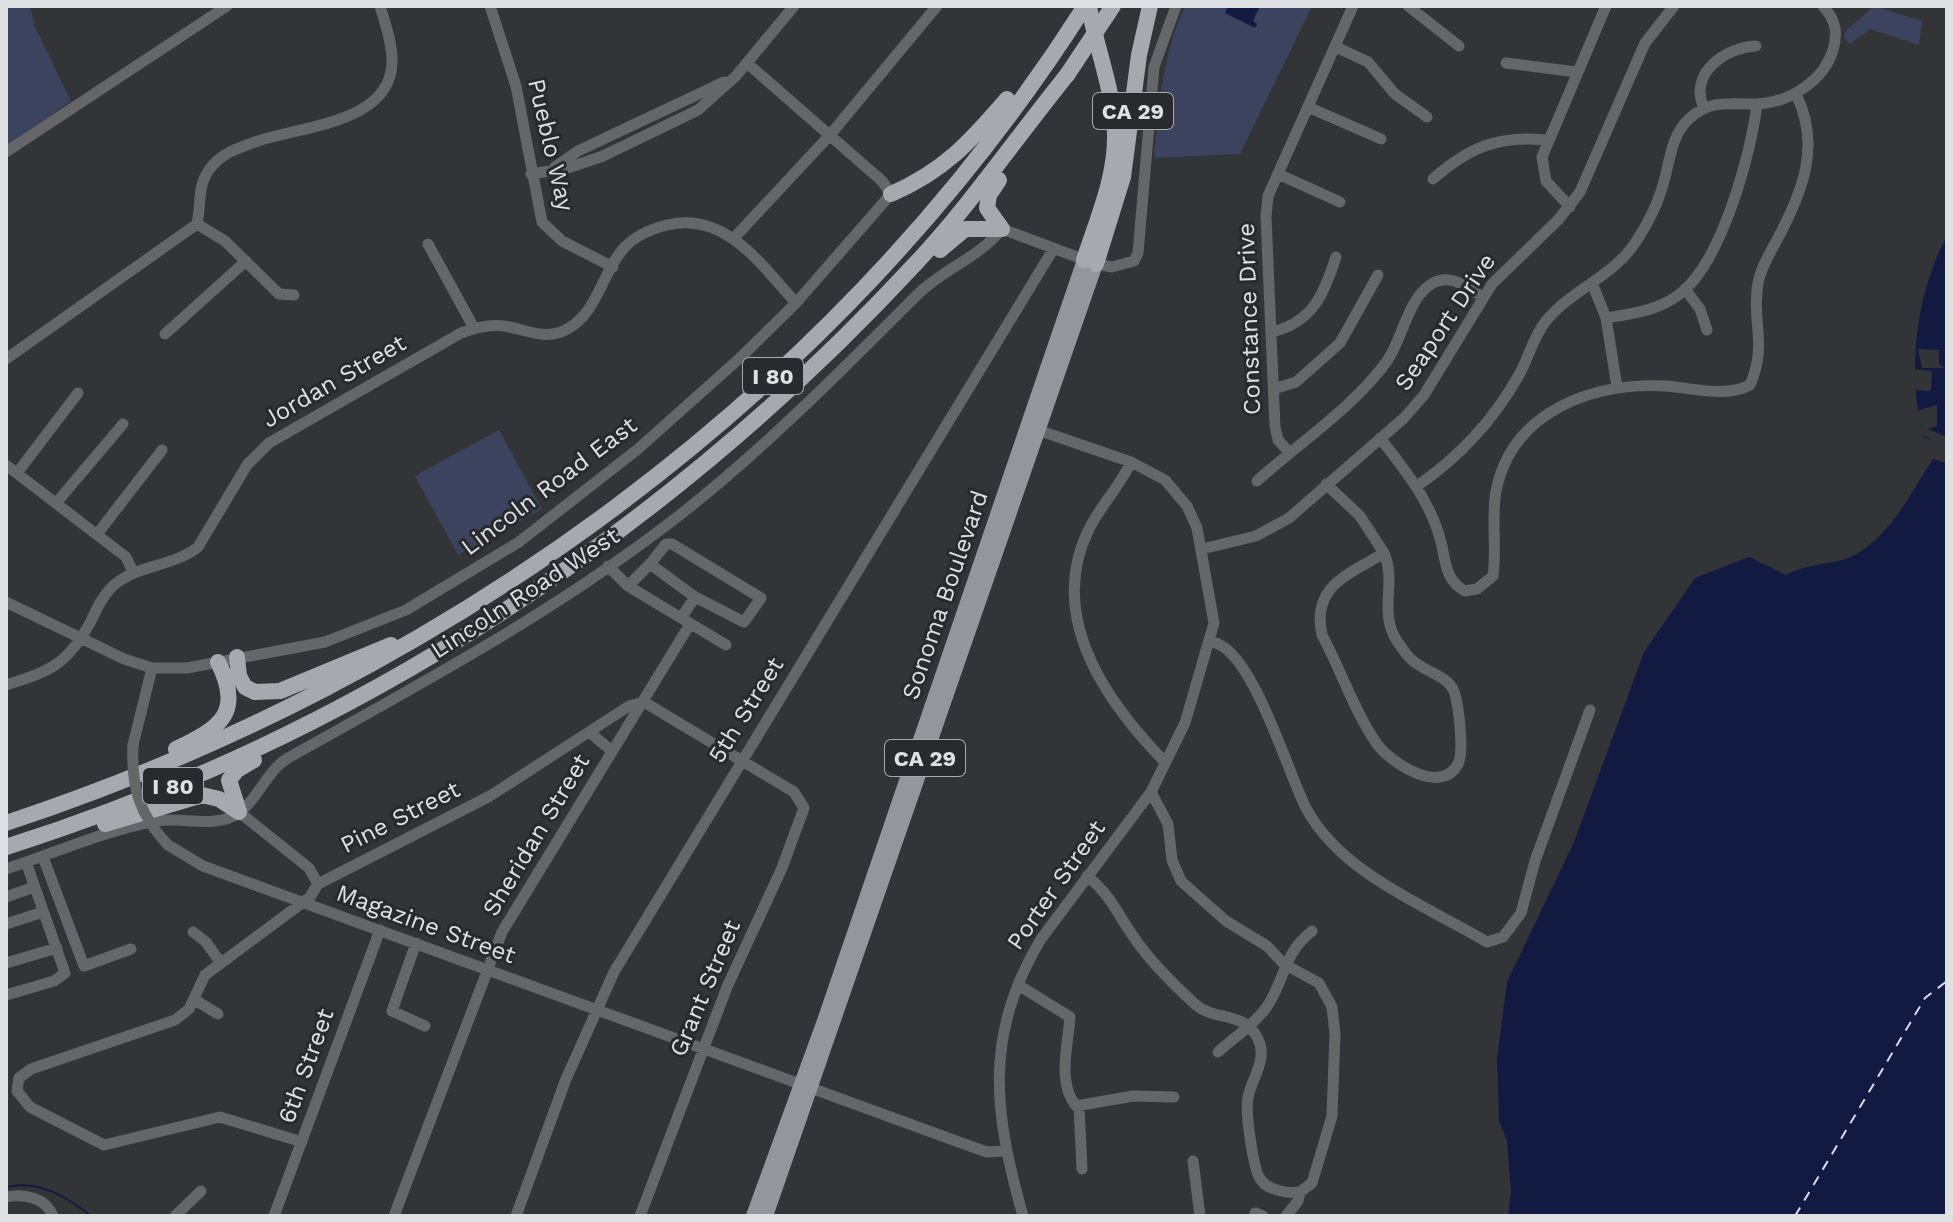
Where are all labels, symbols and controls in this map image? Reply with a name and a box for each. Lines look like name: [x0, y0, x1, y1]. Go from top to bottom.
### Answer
street label: Pueblo Way: [522, 76, 580, 215]
road number: CA 29: [1093, 93, 1173, 129]
street label: Constance Drive: [1232, 223, 1266, 415]
street label: Seaport Drive: [1389, 248, 1501, 396]
street label: Jordan Street: [257, 329, 411, 433]
road number: I 80: [743, 358, 803, 394]
street label: Lincoln Road East: [456, 411, 642, 561]
street label: Sonoma Boulevard: [896, 487, 994, 703]
street label: Lincoln Road West: [426, 522, 624, 664]
street label: 5th Street: [703, 652, 789, 768]
road number: CA 29: [885, 740, 965, 776]
street label: Sheridan Street: [477, 749, 595, 921]
road number: I 80: [143, 768, 203, 804]
street label: Pine Street: [336, 775, 464, 859]
street label: Porter Street: [1001, 815, 1111, 955]
street label: Magazine Street: [333, 879, 519, 969]
street label: Grant Street: [664, 916, 746, 1060]
street label: 6th Street: [272, 1005, 340, 1127]

